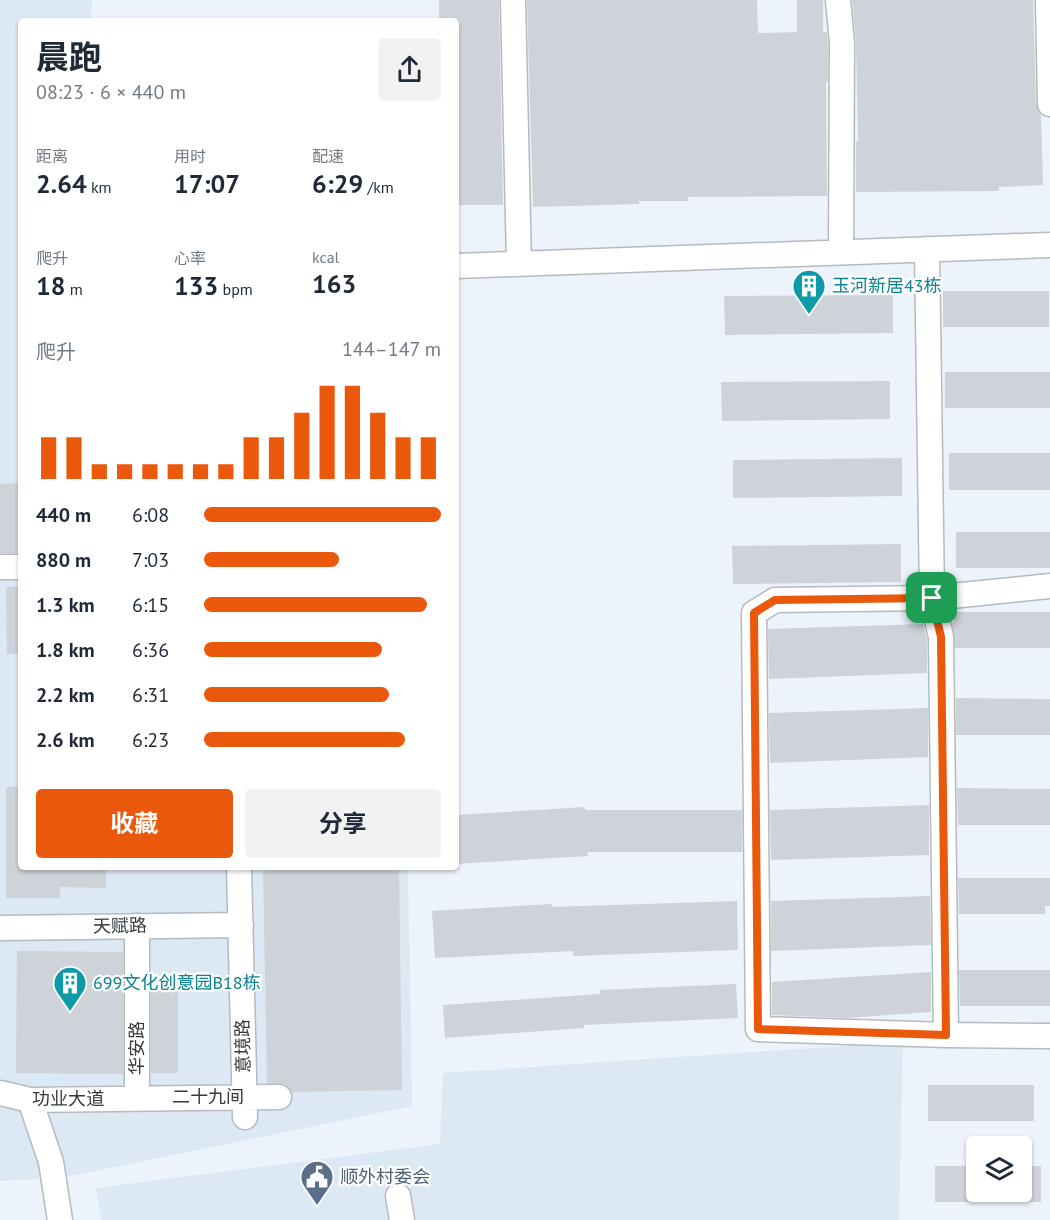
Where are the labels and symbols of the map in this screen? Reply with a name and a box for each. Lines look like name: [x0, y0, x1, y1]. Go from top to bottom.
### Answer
building icon: 玉河新居43栋: [791, 268, 827, 315]
place label: 玉河新居43栋: [832, 274, 942, 297]
pin: [906, 572, 957, 623]
street label: 天赋路: [93, 914, 147, 937]
building icon: 699文化创意园B18栋: [52, 965, 88, 1012]
place label: 699文化创意园B18栋: [93, 971, 261, 994]
street label: 意境路: [231, 1019, 254, 1073]
street label: 华安路: [125, 1021, 148, 1075]
street label: 二十九间: [172, 1085, 244, 1108]
street label: 功业大道: [32, 1087, 104, 1110]
public building icon: 顺外村委会: [299, 1159, 335, 1206]
place label: 顺外村委会: [340, 1165, 430, 1188]

